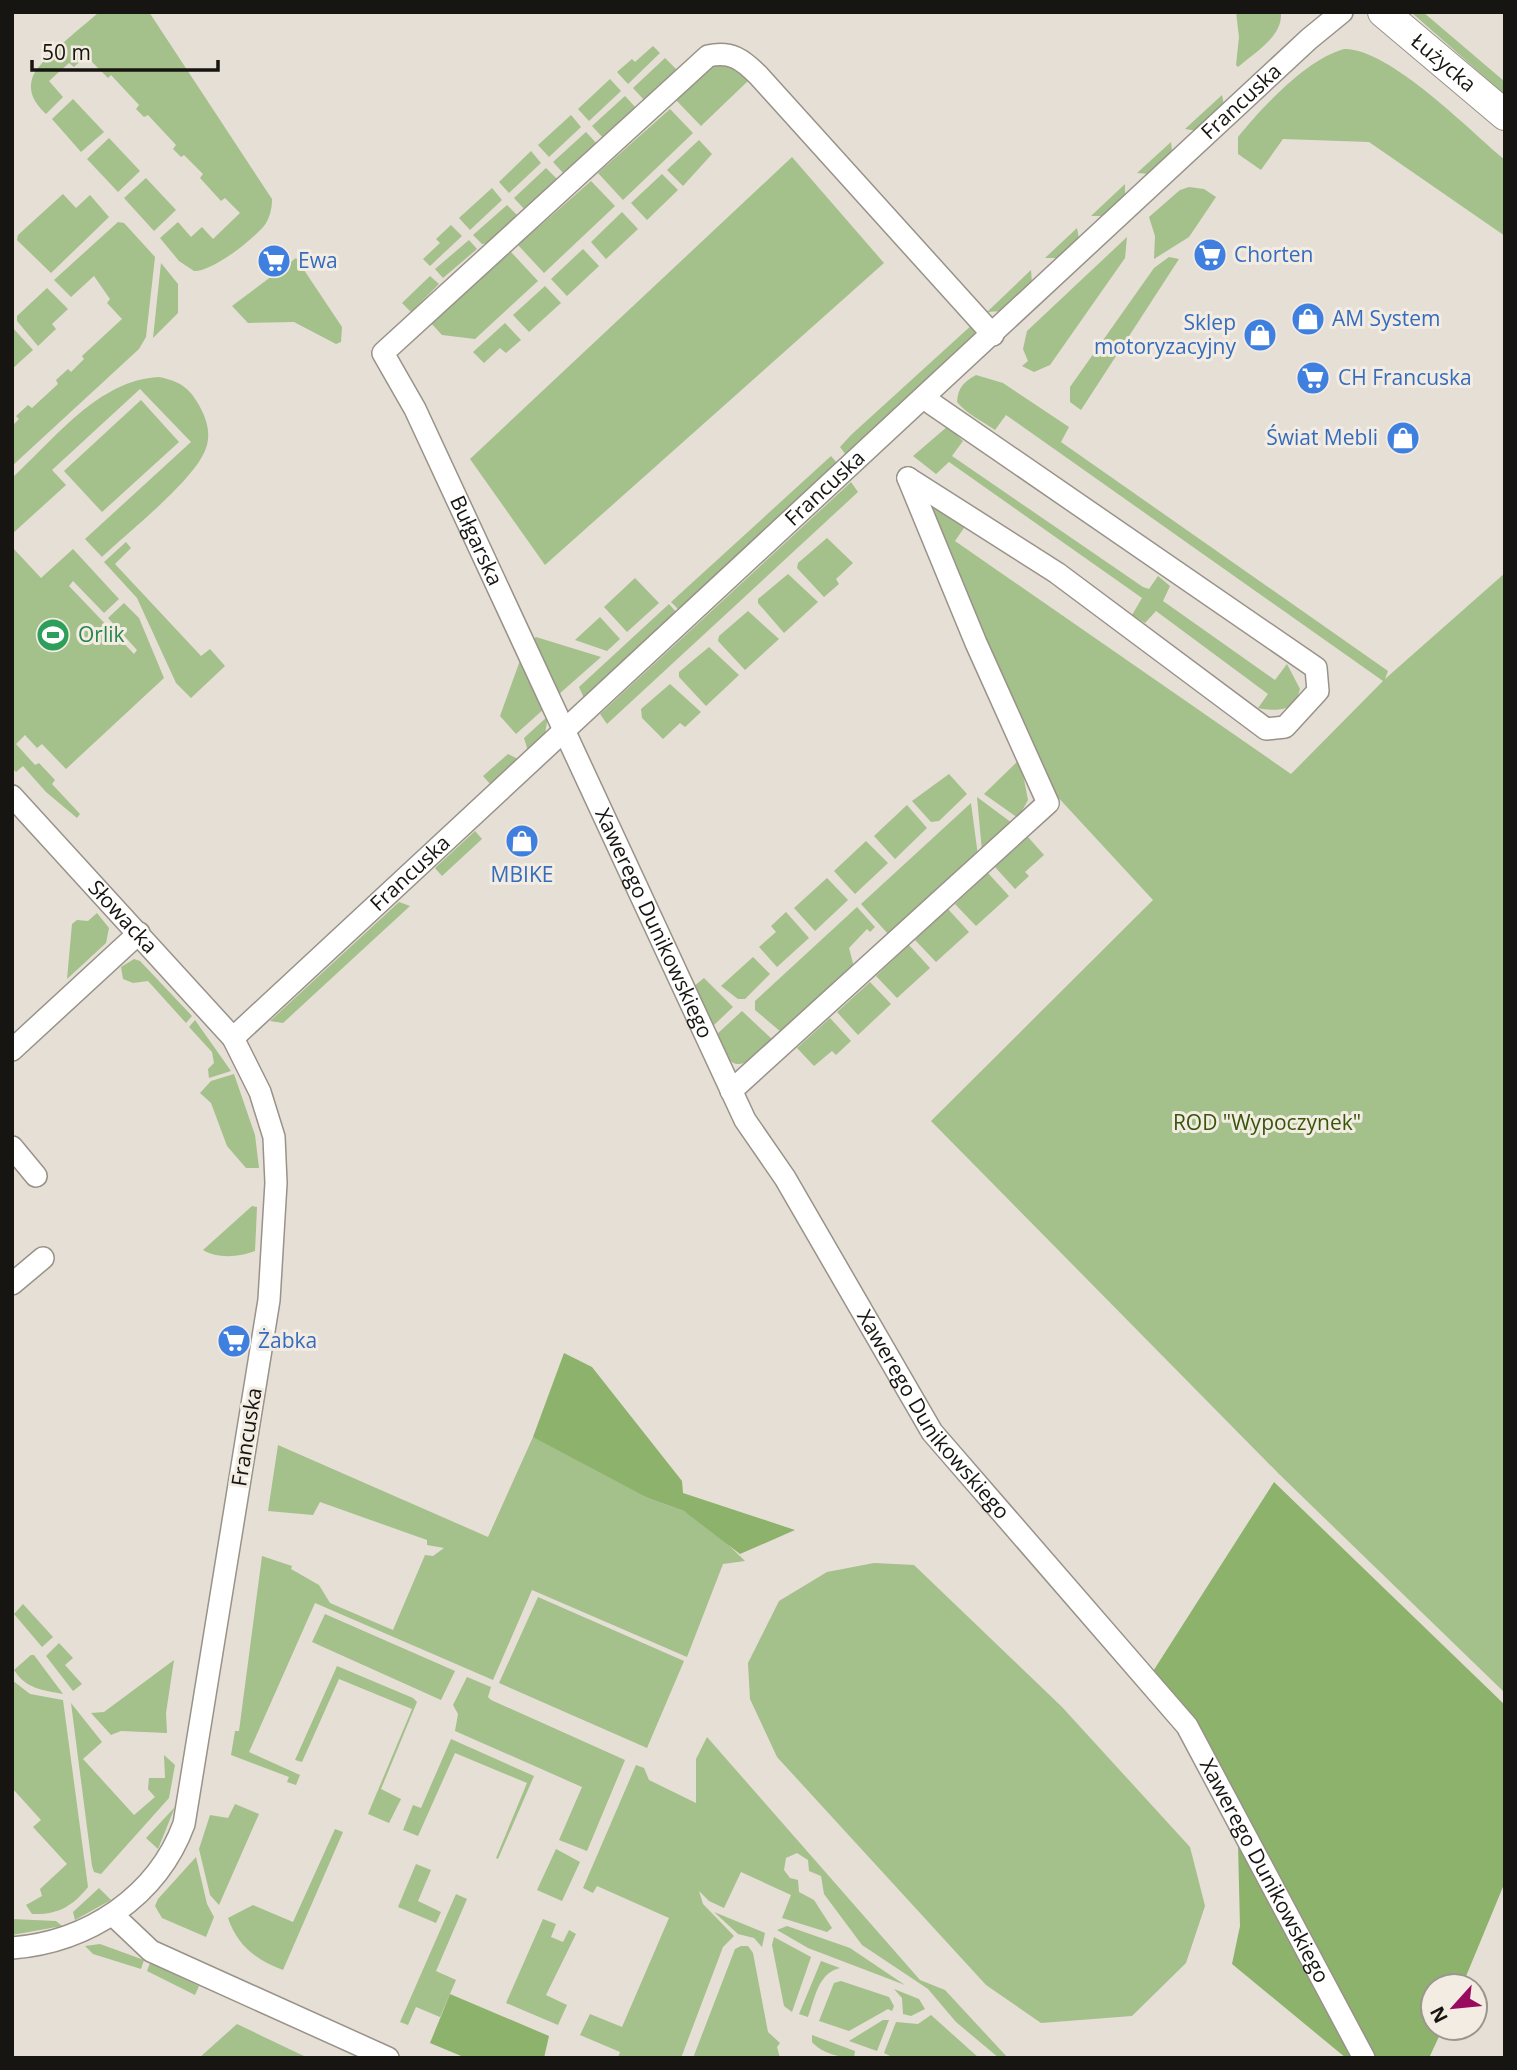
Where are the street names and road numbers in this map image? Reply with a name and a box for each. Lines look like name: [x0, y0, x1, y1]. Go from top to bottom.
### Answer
street label: Łużycka: [1406, 27, 1482, 98]
street label: Francuska: [1195, 57, 1287, 145]
street label: Francuska: [778, 443, 871, 532]
street label: Bułgarska: [444, 491, 510, 590]
street label: Xawerego Dunikowskiego: [589, 804, 720, 1042]
street label: Francuska: [364, 828, 456, 917]
street label: Słowacka: [83, 874, 164, 959]
street label: Xawerego Dunikowskiego: [851, 1304, 1016, 1525]
street label: Francuska: [224, 1385, 268, 1488]
street label: Xawerego Dunikowskiego: [1194, 1753, 1336, 1987]

